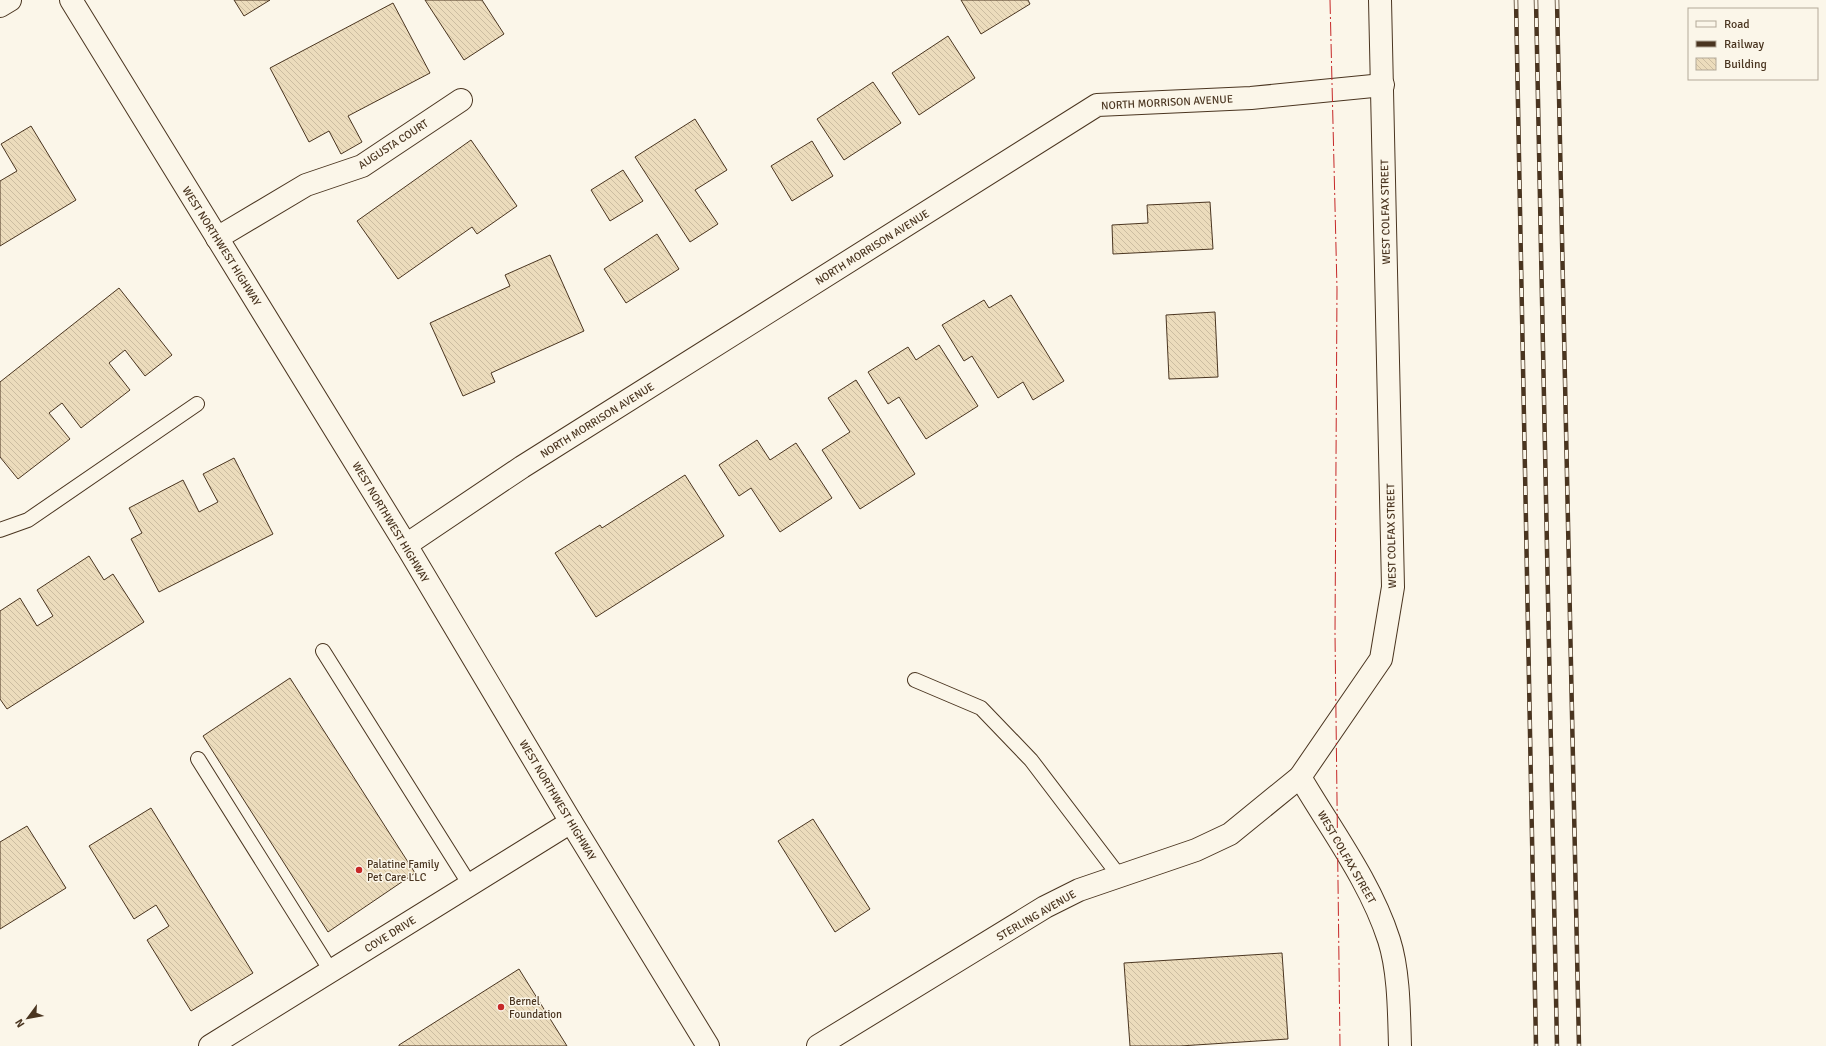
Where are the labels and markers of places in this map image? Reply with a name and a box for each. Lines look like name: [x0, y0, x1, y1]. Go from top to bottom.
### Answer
place label: Palatine Family Pet Care LLC: [367, 858, 440, 884]
marker: Palatine Family Pet Care LLC: [354, 865, 364, 875]
place label: Bernel Foundation: [509, 995, 562, 1021]
marker: Bernel Foundation: [496, 1002, 506, 1012]

